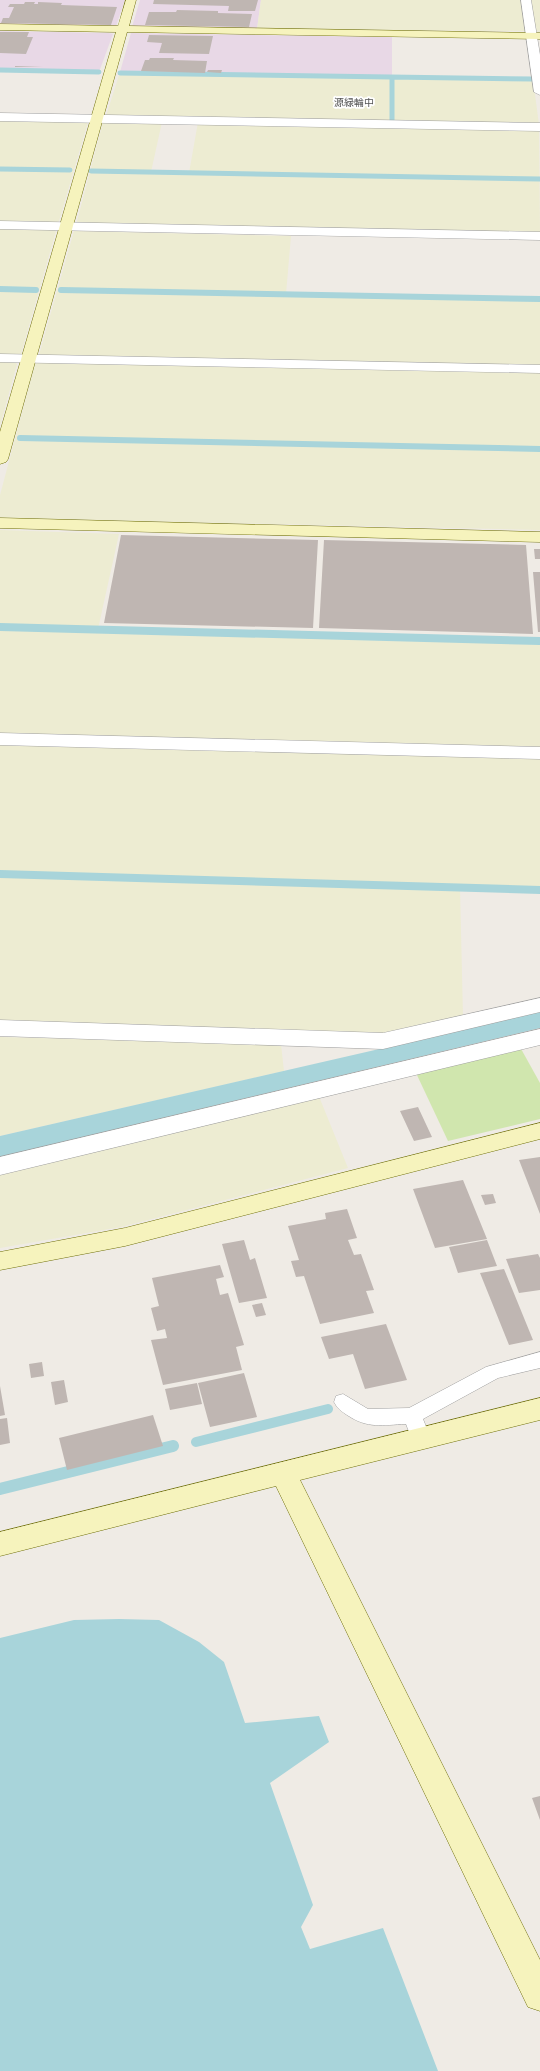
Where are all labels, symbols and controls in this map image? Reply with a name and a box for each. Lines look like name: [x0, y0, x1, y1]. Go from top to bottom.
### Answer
district label: 源緑輪中: [334, 96, 374, 108]

